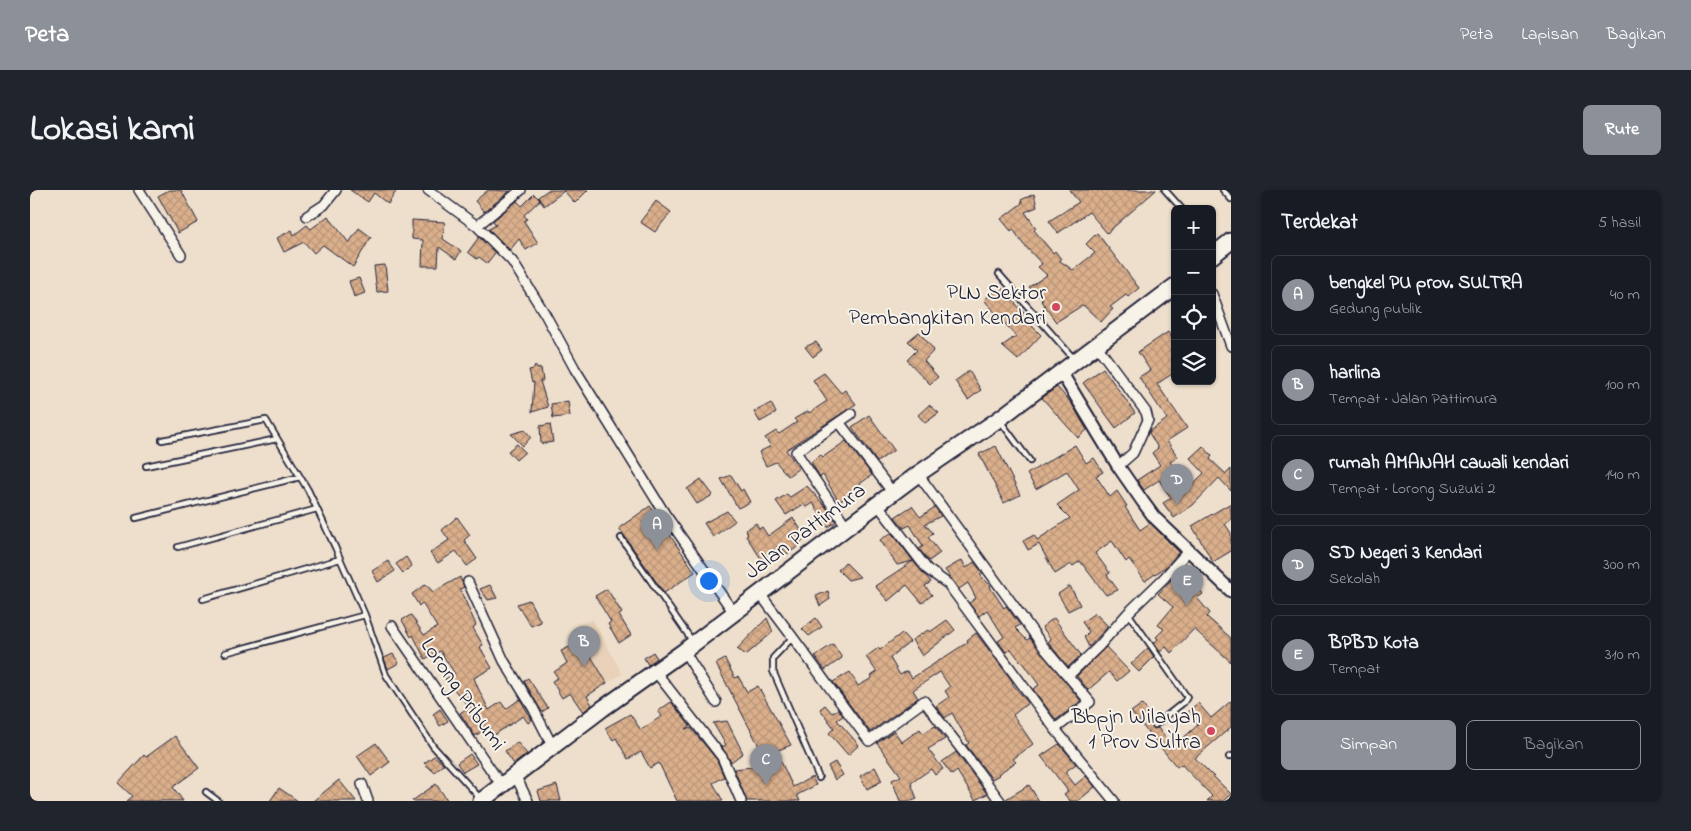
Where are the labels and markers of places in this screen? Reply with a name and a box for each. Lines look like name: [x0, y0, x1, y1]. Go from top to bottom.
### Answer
place label: PLN Sektor Pembangkitan Kendari: [849, 278, 1046, 336]
marker: PLN Sektor Pembangkitan Kendari: [1050, 301, 1062, 313]
pin: D: [1161, 464, 1193, 505]
pin: A: [641, 509, 673, 550]
pin: E: [1171, 565, 1203, 606]
pin: B: [568, 626, 600, 667]
place label: Bbpjn Wilayah 1 Prov Sultra: [1070, 702, 1201, 759]
marker: Bbpjn Wilayah 1 Prov Sultra: [1205, 725, 1217, 737]
pin: C: [750, 744, 782, 785]

